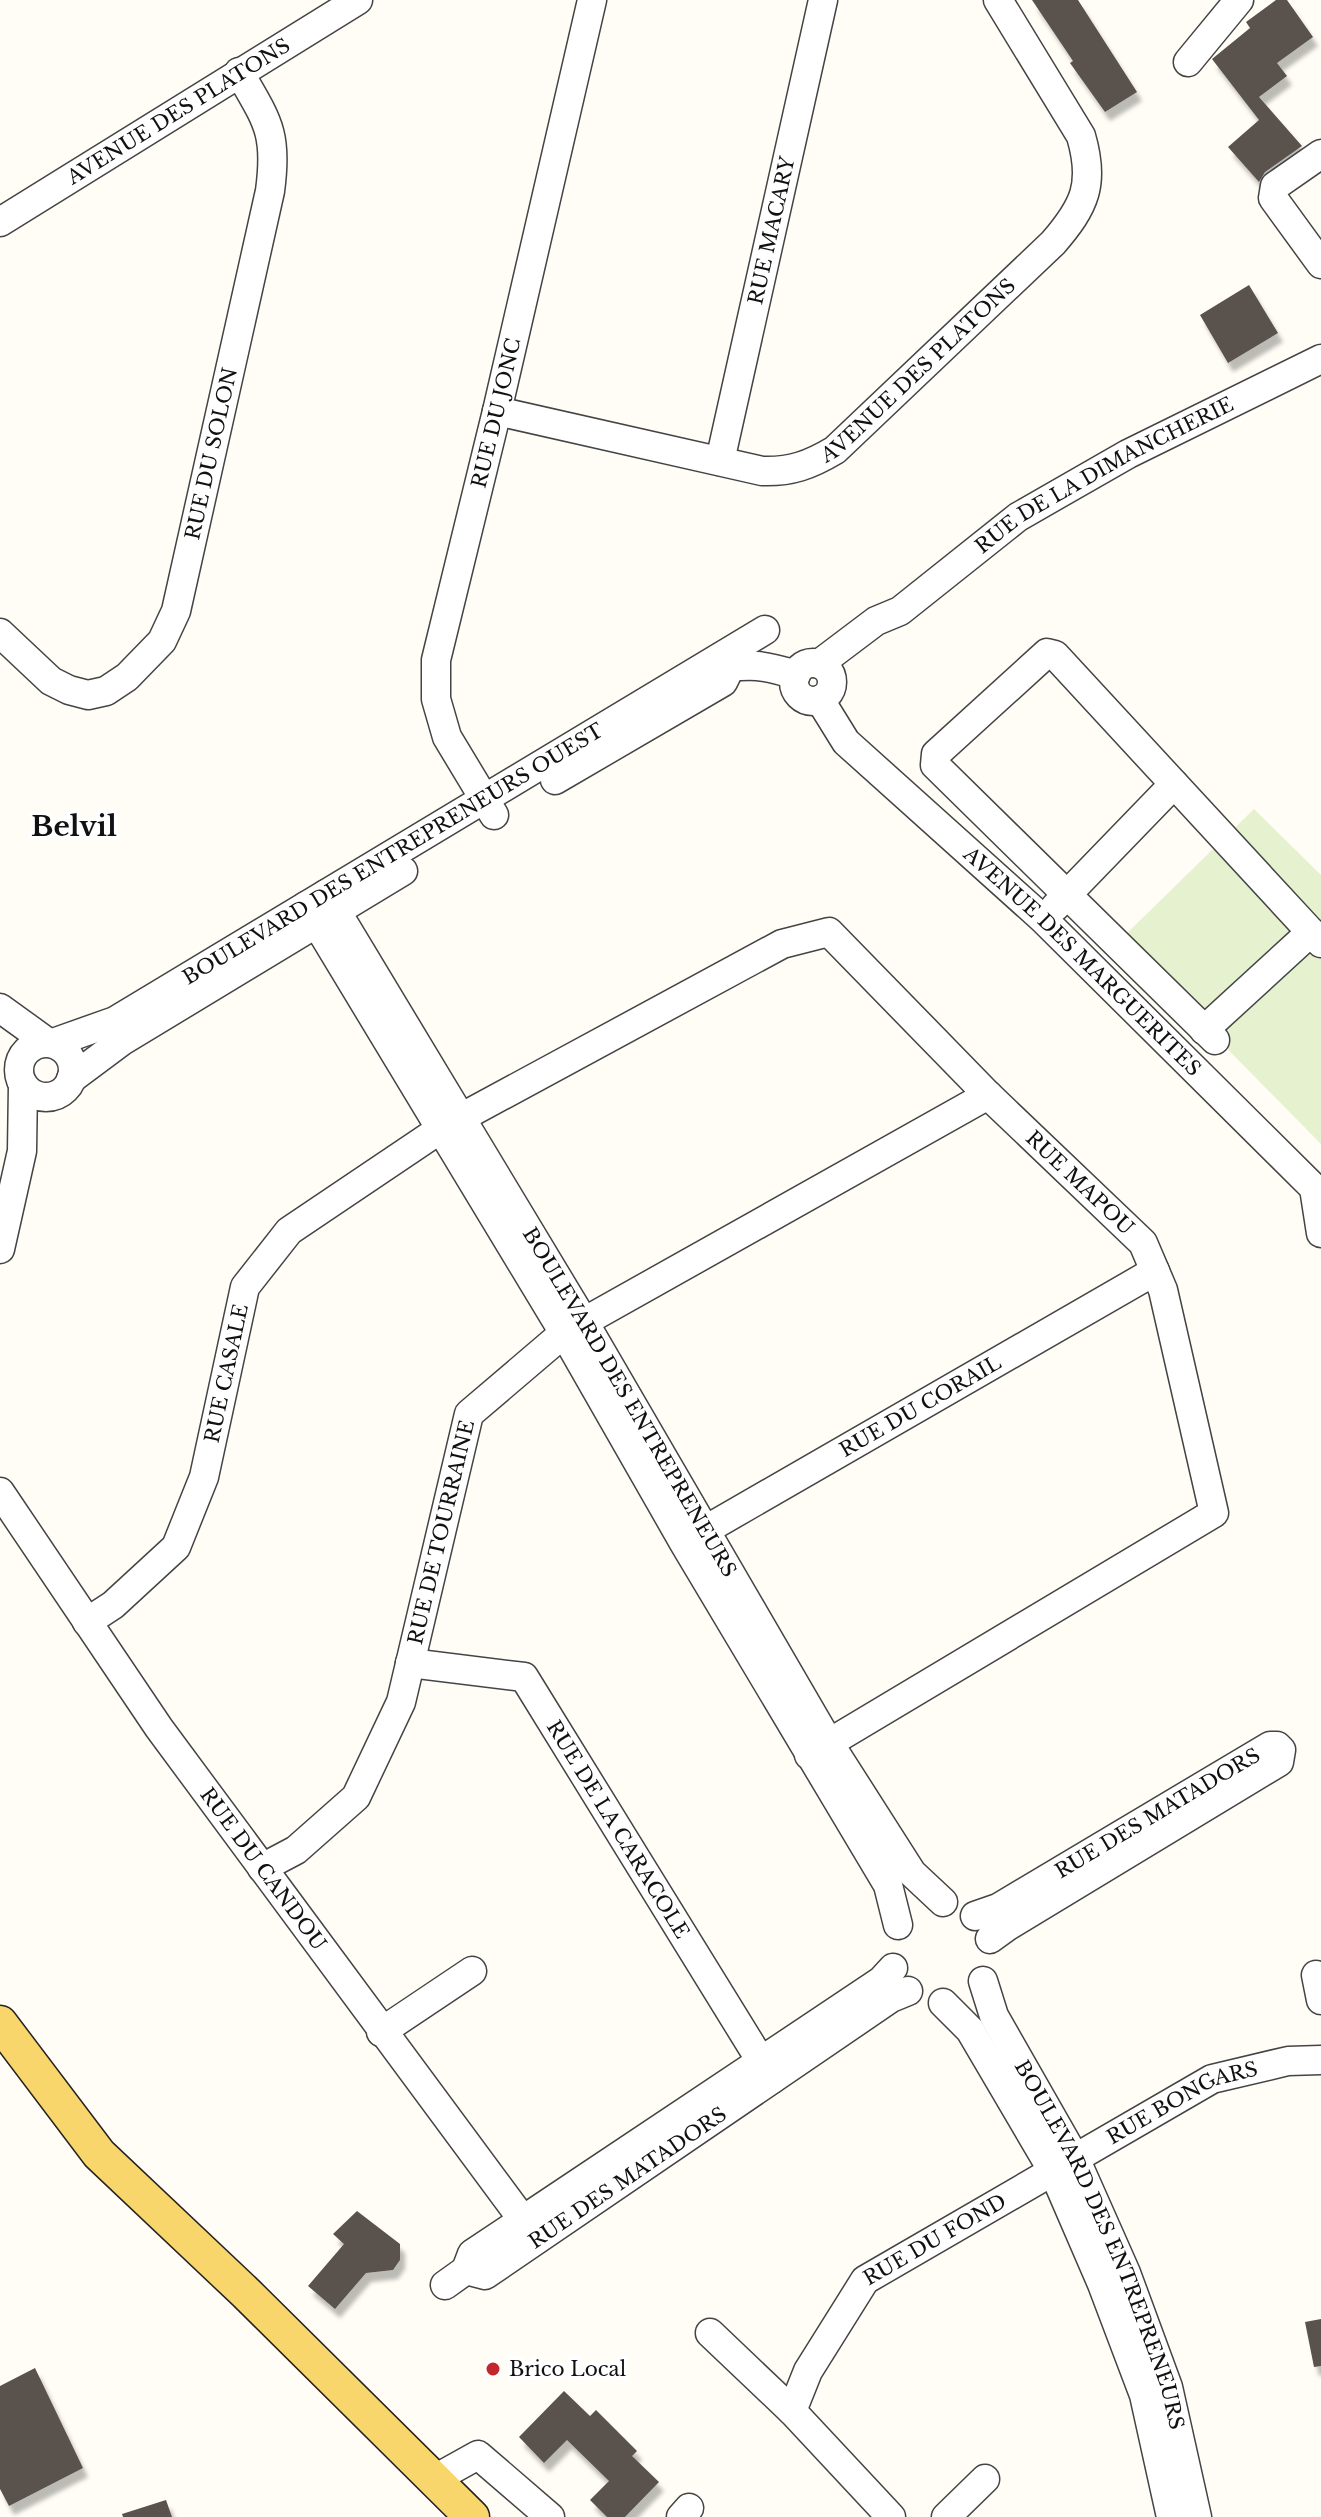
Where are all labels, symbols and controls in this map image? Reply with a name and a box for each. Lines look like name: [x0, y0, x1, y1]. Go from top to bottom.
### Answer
street label: AVENUE DES PLATONS: [62, 33, 294, 190]
street label: RUE MACARY: [743, 154, 800, 307]
street label: AVENUE DES PLATONS: [816, 273, 1020, 468]
street label: RUE DU JONC: [467, 335, 526, 490]
street label: RUE DU SOLON: [180, 365, 242, 542]
street label: RUE DE LA DIMANCHERIE: [970, 392, 1237, 558]
street label: BOULEVARD DES ENTREPRENEURS OUEST: [178, 718, 607, 989]
district label: Belvil: [31, 809, 117, 844]
street label: AVENUE DES MARGUERITES: [958, 841, 1206, 1081]
street label: RUE MAPOU: [1021, 1126, 1139, 1240]
street label: BOULEVARD DES ENTREPRENEURS: [518, 1223, 742, 1581]
street label: RUE CASALE: [200, 1302, 253, 1445]
street label: RUE DU CORAIL: [835, 1350, 1006, 1462]
street label: RUE DE TOURRAINE: [403, 1418, 479, 1647]
street label: RUE DE LA CARACOLE: [542, 1716, 694, 1943]
street label: RUE DES MATADORS: [1051, 1743, 1264, 1883]
street label: RUE DU CANDOU: [195, 1783, 331, 1955]
street label: BOULEVARD DES ENTREPRENEURS: [1010, 2056, 1189, 2432]
street label: RUE BONGARS: [1103, 2057, 1260, 2149]
street label: RUE DES MATADORS: [524, 2102, 731, 2254]
street label: RUE DU FOND: [859, 2189, 1010, 2290]
place label: Brico Local: [509, 2357, 626, 2381]
marker: Brico Local: [484, 2360, 502, 2378]

